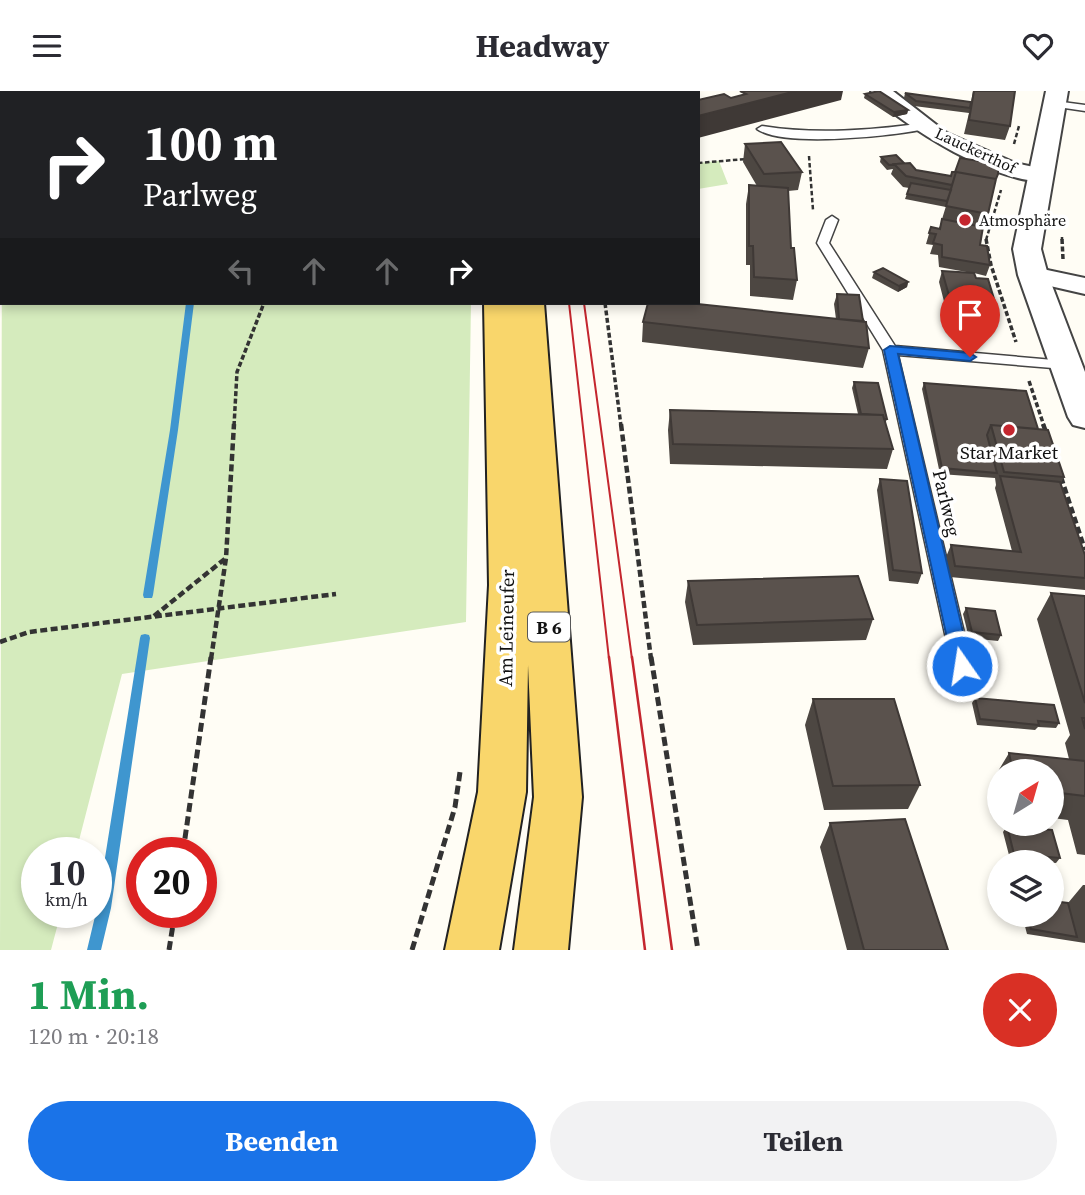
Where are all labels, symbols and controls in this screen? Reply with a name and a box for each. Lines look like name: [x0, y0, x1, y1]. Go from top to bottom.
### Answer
text: Headway: [476, 24, 609, 68]
icon: menu: [28, 27, 66, 65]
icon: heart: [1019, 27, 1057, 65]
text: 100 m: [143, 109, 278, 176]
icon: right: [28, 119, 119, 210]
street label: Lauckerthof: [932, 122, 1021, 179]
text: Parlweg: [143, 173, 257, 217]
place label: Atmosphäre: [979, 209, 1066, 231]
marker: Atmosphäre: [957, 212, 973, 228]
icon: left: [222, 252, 260, 290]
icon: ahead: [295, 252, 333, 290]
icon: ahead: [368, 252, 406, 290]
icon: right: [441, 252, 479, 290]
pin: [940, 285, 1000, 357]
icon: arrive: [951, 296, 989, 334]
marker: Star Market: [1001, 422, 1017, 438]
place label: Star Market: [960, 439, 1059, 465]
street label: Parlweg: [927, 467, 967, 539]
street label: Am Leineufer: [492, 569, 520, 687]
road number: B 6: [528, 613, 570, 641]
position arrow: [925, 629, 999, 703]
north arrow: [987, 759, 1064, 837]
map controls: [987, 759, 1064, 927]
speed limit sign: 20: [126, 837, 217, 928]
text: 10: [48, 849, 85, 897]
button: layers: [987, 850, 1064, 927]
text: km/h: [45, 887, 88, 912]
text: 1 Min.: [28, 965, 149, 1023]
button: close: [983, 973, 1057, 1047]
text: 120 m · 20:18: [28, 1020, 159, 1052]
button: Beenden: [28, 1101, 536, 1181]
button: Teilen: [550, 1101, 1057, 1181]

